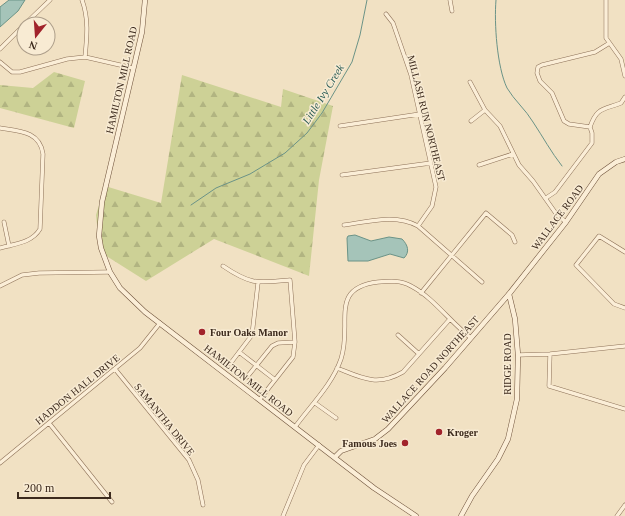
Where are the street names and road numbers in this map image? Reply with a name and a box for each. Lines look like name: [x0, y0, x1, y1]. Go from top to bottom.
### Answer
street label: HAMILTON MILL ROAD: [104, 25, 139, 135]
street label: MILLASH RUN NORTHEAST: [406, 54, 448, 182]
street label: WALLACE ROAD: [529, 183, 585, 252]
street label: WALLACE ROAD NORTHEAST: [379, 314, 481, 425]
street label: RIDGE ROAD: [502, 333, 513, 395]
street label: HAMILTON MILL ROAD: [202, 342, 295, 418]
street label: HADDON HALL DRIVE: [33, 352, 122, 427]
street label: SAMANTHA DRIVE: [132, 381, 197, 457]

